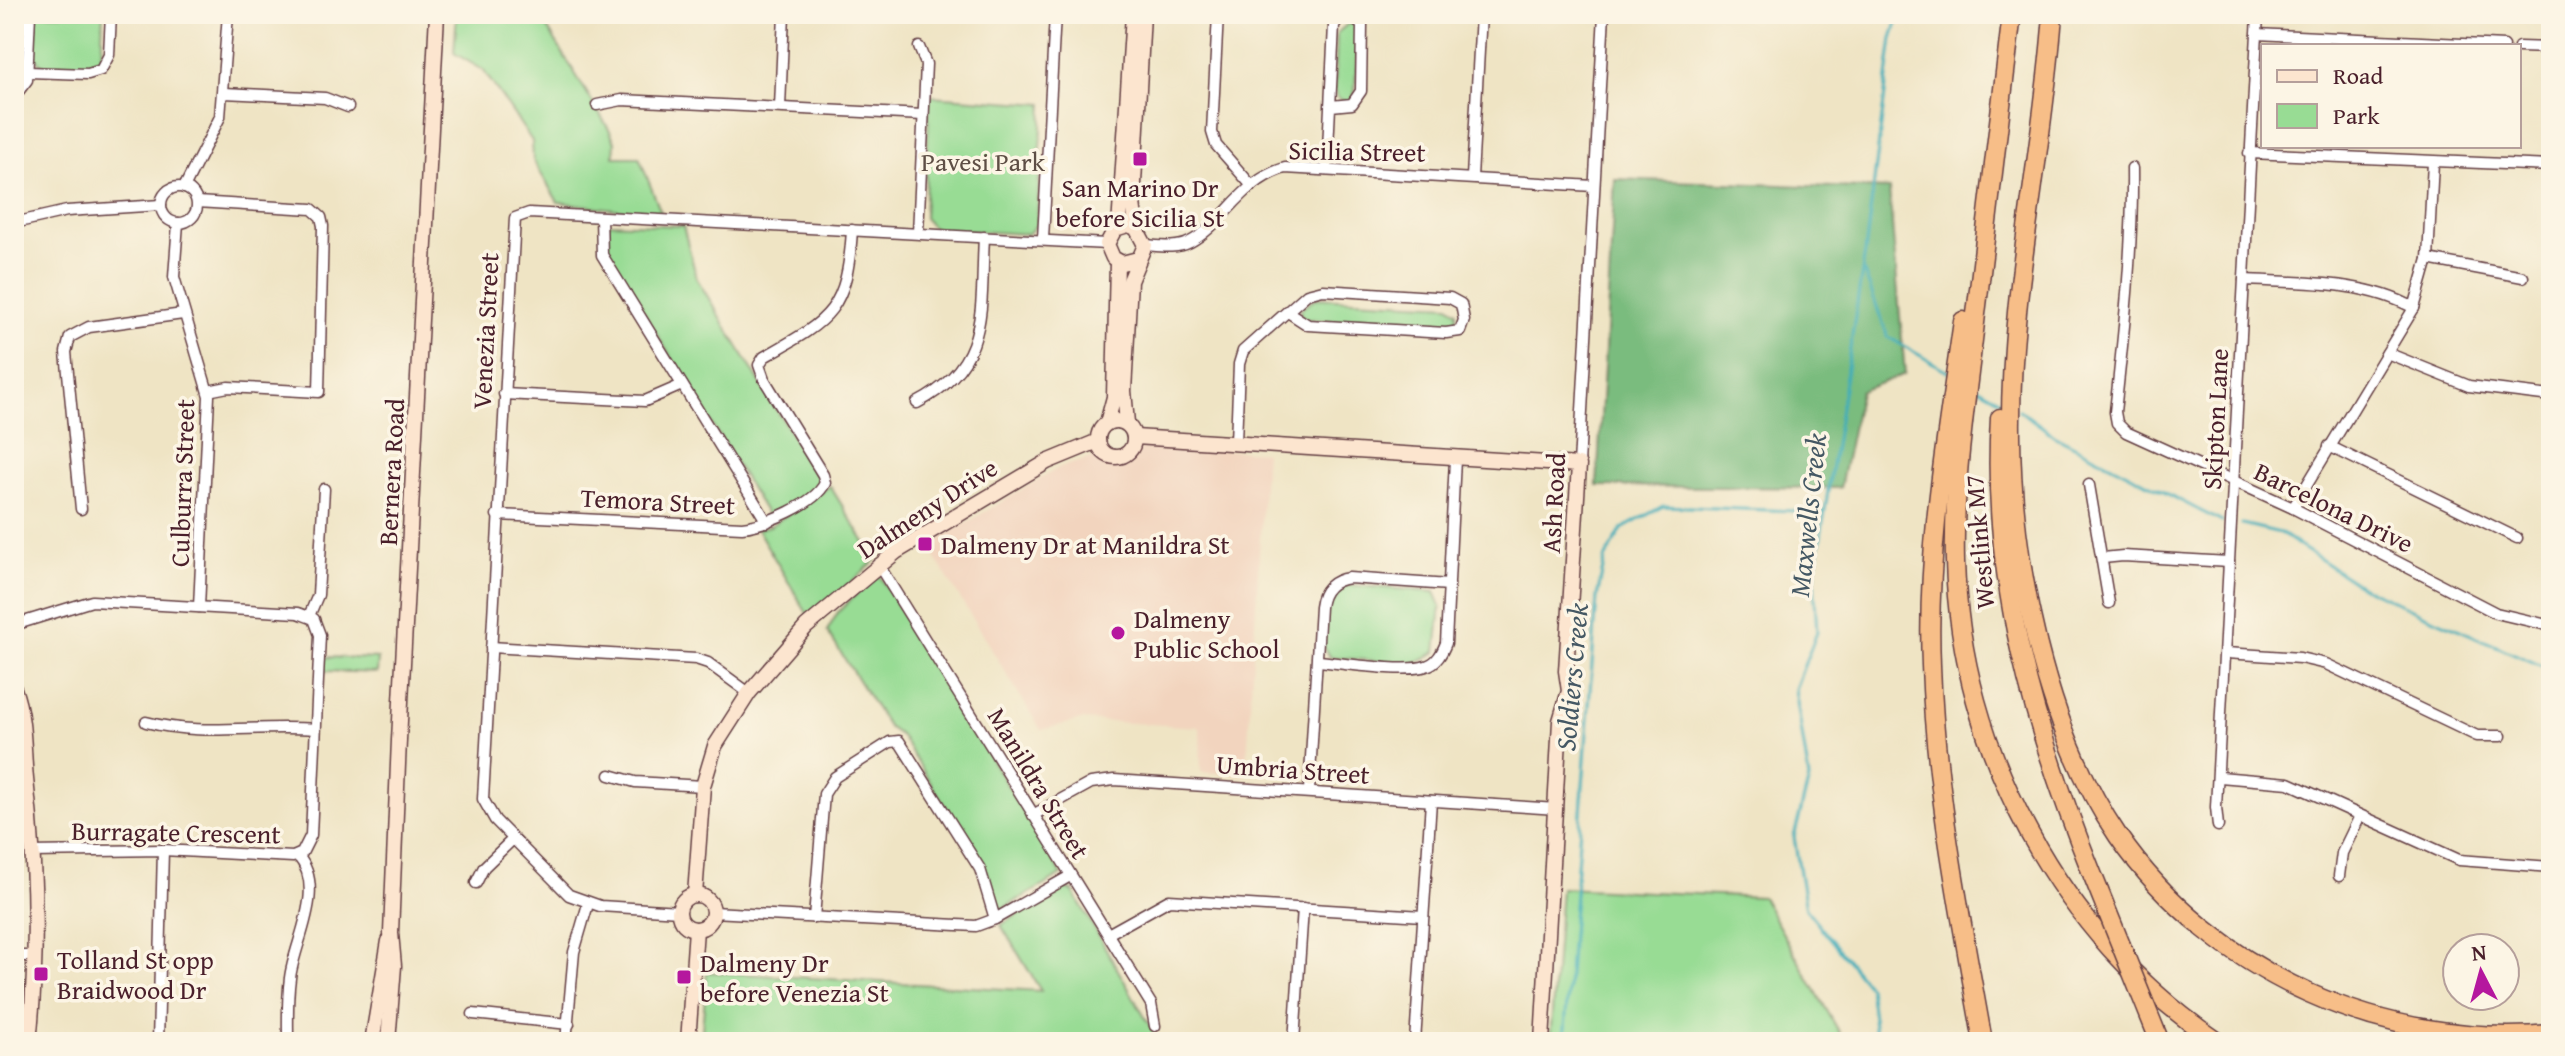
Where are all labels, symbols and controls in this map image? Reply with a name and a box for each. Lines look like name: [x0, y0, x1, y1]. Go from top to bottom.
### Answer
legend: [2261, 44, 2521, 148]
text: Road: [2333, 58, 2383, 93]
text: Park: [2333, 98, 2380, 133]
street label: Sicilia Street: [1288, 130, 1426, 172]
park label: Pavesi Park: [921, 142, 1046, 181]
marker: San Marino Dr before Sicilia St: [1131, 150, 1149, 168]
place label: San Marino Dr before Sicilia St: [1056, 168, 1224, 237]
street label: Venezia Street: [461, 252, 509, 410]
street label: Skipton Lane: [2192, 347, 2238, 491]
street label: Bernera Road: [368, 397, 414, 547]
street label: Culburra Street: [160, 398, 204, 568]
water label: Maxwells Creek: [1778, 431, 1836, 599]
street label: Dalmeny Drive: [849, 448, 1005, 568]
street label: Ash Road: [1531, 452, 1575, 554]
street label: Barcelona Drive: [2248, 452, 2420, 562]
street label: Westlink M7: [1954, 473, 2004, 611]
street label: Temora Street: [580, 477, 736, 525]
place label: Dalmeny Dr at Manildra St: [941, 525, 1230, 564]
marker: Dalmeny Dr at Manildra St: [916, 535, 934, 553]
place label: Dalmeny Public School: [1134, 599, 1280, 668]
water label: Soldiers Creek: [1544, 601, 1598, 753]
marker: Dalmeny Public School: [1109, 624, 1127, 642]
street label: Manildra Street: [978, 700, 1100, 866]
street label: Umbria Street: [1215, 744, 1371, 794]
street label: Burragate Crescent: [71, 811, 281, 853]
north arrow: [2441, 932, 2521, 1012]
text: N: [2470, 935, 2488, 969]
place label: Tolland St opp Braidwood Dr: [57, 940, 214, 1009]
place label: Dalmeny Dr before Venezia St: [700, 943, 889, 1012]
marker: Tolland St opp Braidwood Dr: [32, 965, 50, 983]
marker: Dalmeny Dr before Venezia St: [675, 968, 693, 986]

